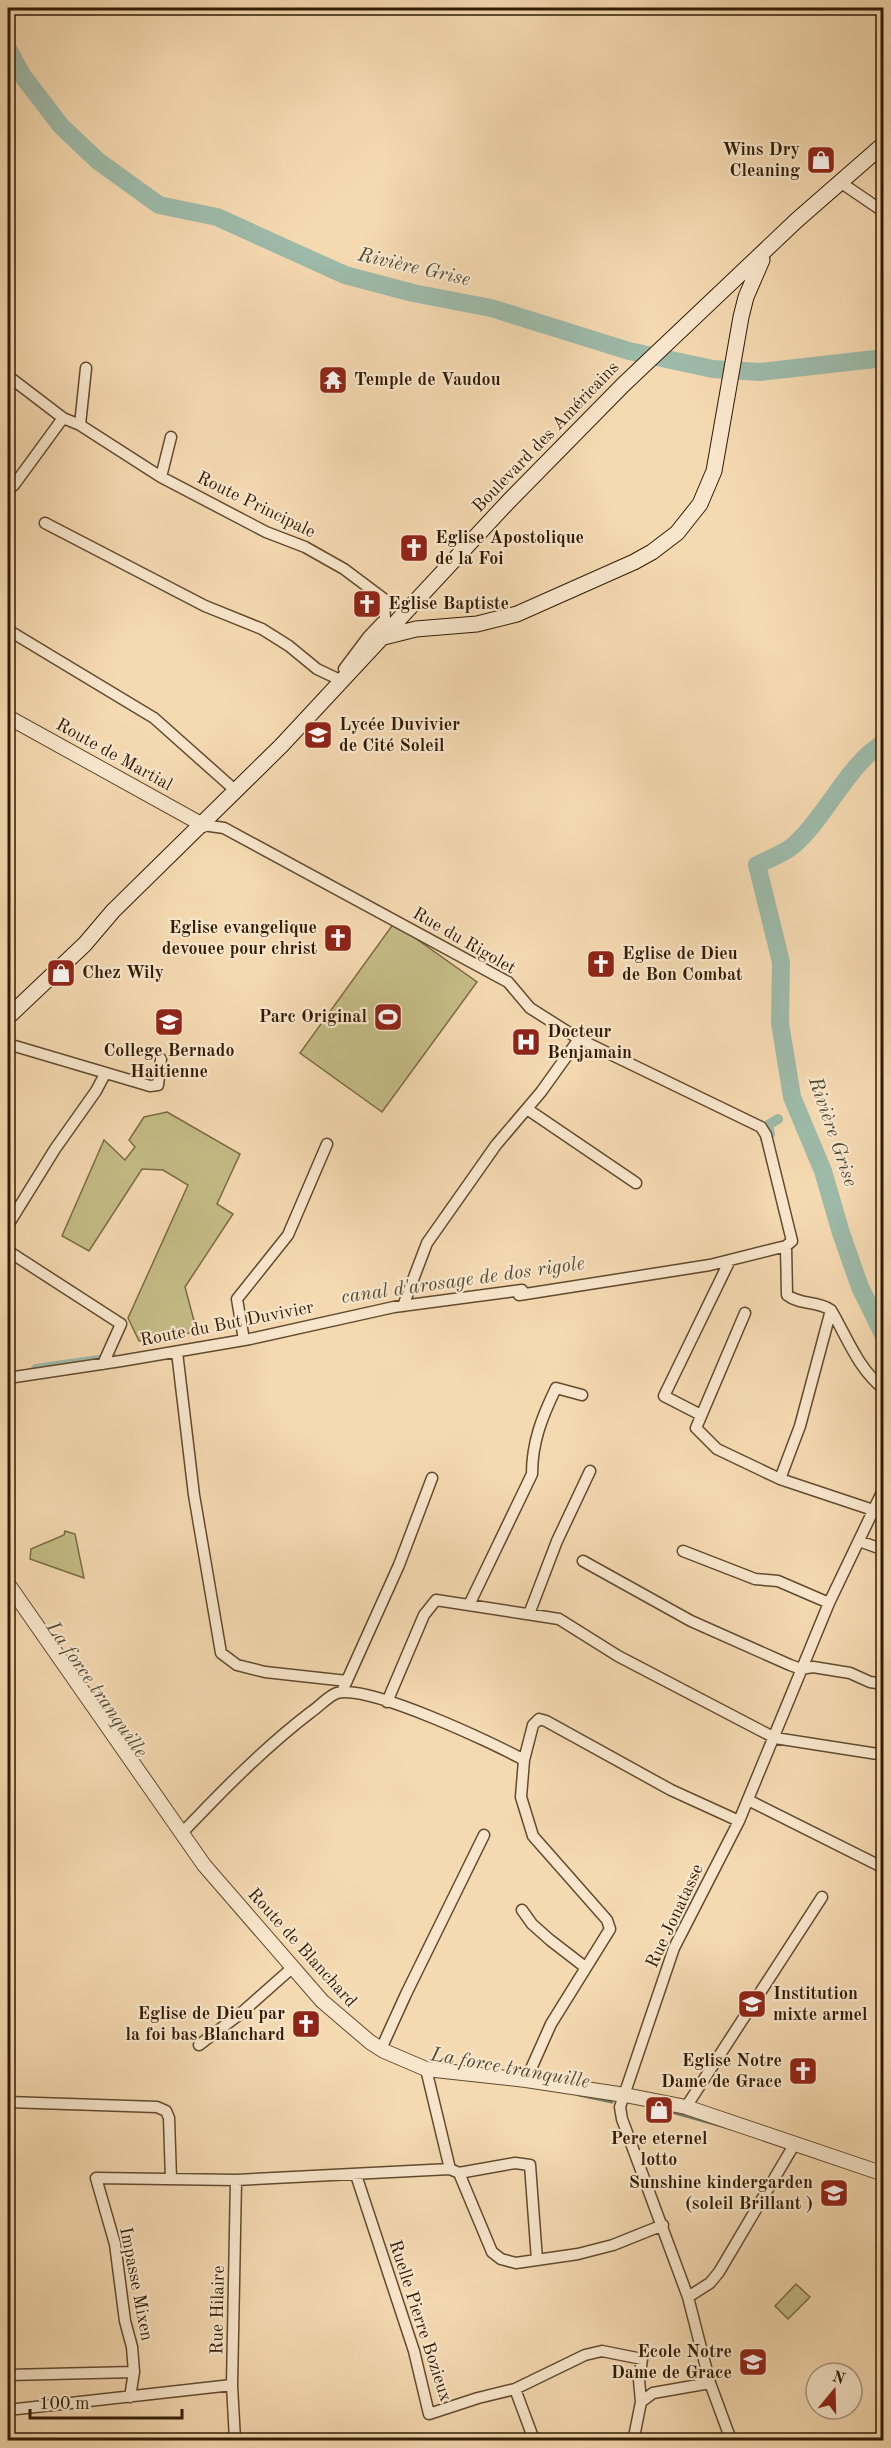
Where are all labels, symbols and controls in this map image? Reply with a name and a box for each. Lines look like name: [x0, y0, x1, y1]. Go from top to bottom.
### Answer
place label: Wins Dry Cleaning: [722, 141, 800, 180]
shop icon: Wins Dry Cleaning: [805, 144, 837, 176]
water label: Rivière Grise: [355, 245, 472, 291]
street label: Boulevard des Américains: [469, 358, 623, 516]
temple icon: Temple de Vaudou: [317, 364, 349, 396]
place label: Temple de Vaudou: [354, 371, 501, 389]
street label: Route Principale: [194, 469, 318, 541]
place label: Eglise Apostolique de la Foi: [435, 529, 584, 568]
church icon: Eglise Apostolique de la Foi: [398, 532, 430, 564]
church icon: Eglise Baptiste: [351, 588, 383, 620]
place label: Eglise Baptiste: [388, 595, 509, 613]
street label: Route de Martial: [53, 716, 175, 794]
place label: Lycée Duvivier de Cité Soleil: [339, 716, 460, 755]
school or university icon: Lycée Duvivier de Cité Soleil: [302, 719, 334, 751]
street label: Rue du Rigolet: [409, 904, 519, 978]
place label: Eglise evangelique devouee pour christ: [162, 919, 317, 958]
church icon: Eglise evangelique devouee pour christ: [322, 922, 354, 954]
place label: Eglise de Dieu de Bon Combat: [622, 945, 743, 984]
church icon: Eglise de Dieu de Bon Combat: [585, 948, 617, 980]
shop icon: Chez Wily: [45, 957, 77, 989]
place label: Chez Wily: [82, 964, 164, 982]
sports icon: Parc Original: [372, 1001, 404, 1033]
school or university icon: College Bernado Haitienne: [153, 1006, 185, 1038]
place label: Parc Original: [259, 1008, 367, 1026]
place label: Docteur Benjamain: [547, 1023, 632, 1062]
hospital icon: Docteur Benjamain: [510, 1026, 542, 1058]
place label: College Bernado Haitienne: [103, 1042, 235, 1081]
water label: Rivière Grise: [804, 1074, 860, 1189]
water label: canal d'arosage de dos rigole: [340, 1254, 586, 1308]
street label: Route du But Duvivier: [139, 1298, 316, 1350]
water label: La force tranquille: [41, 1617, 150, 1762]
street label: Rue Jonatasse: [643, 1861, 707, 1971]
street label: Route de Blanchard: [244, 1885, 360, 2011]
place label: Institution mixte armel: [773, 1985, 868, 2024]
school or university icon: Institution mixte armel: [736, 1988, 768, 2020]
place label: Eglise de Dieu par la foi bas Blanchard: [125, 2005, 285, 2044]
church icon: Eglise de Dieu par la foi bas Blanchard: [290, 2008, 322, 2040]
water label: La force tranquille: [428, 2045, 591, 2093]
place label: Eglise Notre Dame de Grace: [661, 2052, 782, 2091]
church icon: Eglise Notre Dame de Grace: [787, 2055, 819, 2087]
shop icon: Pere eternel lotto: [643, 2094, 675, 2126]
place label: Pere eternel lotto: [611, 2130, 708, 2169]
place label: Sunshine kindergarden (soleil Brillant ): [629, 2174, 813, 2213]
school or university icon: Sunshine kindergarden (soleil Brillant ): [818, 2177, 850, 2209]
street label: Impasse Mixen: [116, 2226, 156, 2343]
street label: Ruelle Pierre Bozieux: [385, 2238, 455, 2404]
street label: Rue Hilaire: [208, 2265, 228, 2355]
place label: Ecole Notre Dame de Grace: [611, 2343, 732, 2382]
school or university icon: Ecole Notre Dame de Grace: [737, 2346, 769, 2378]
north arrow: [804, 2361, 864, 2421]
text: N: [830, 2369, 847, 2389]
scale bar: [30, 2382, 182, 2420]
text: 100 m: [39, 2395, 90, 2413]

